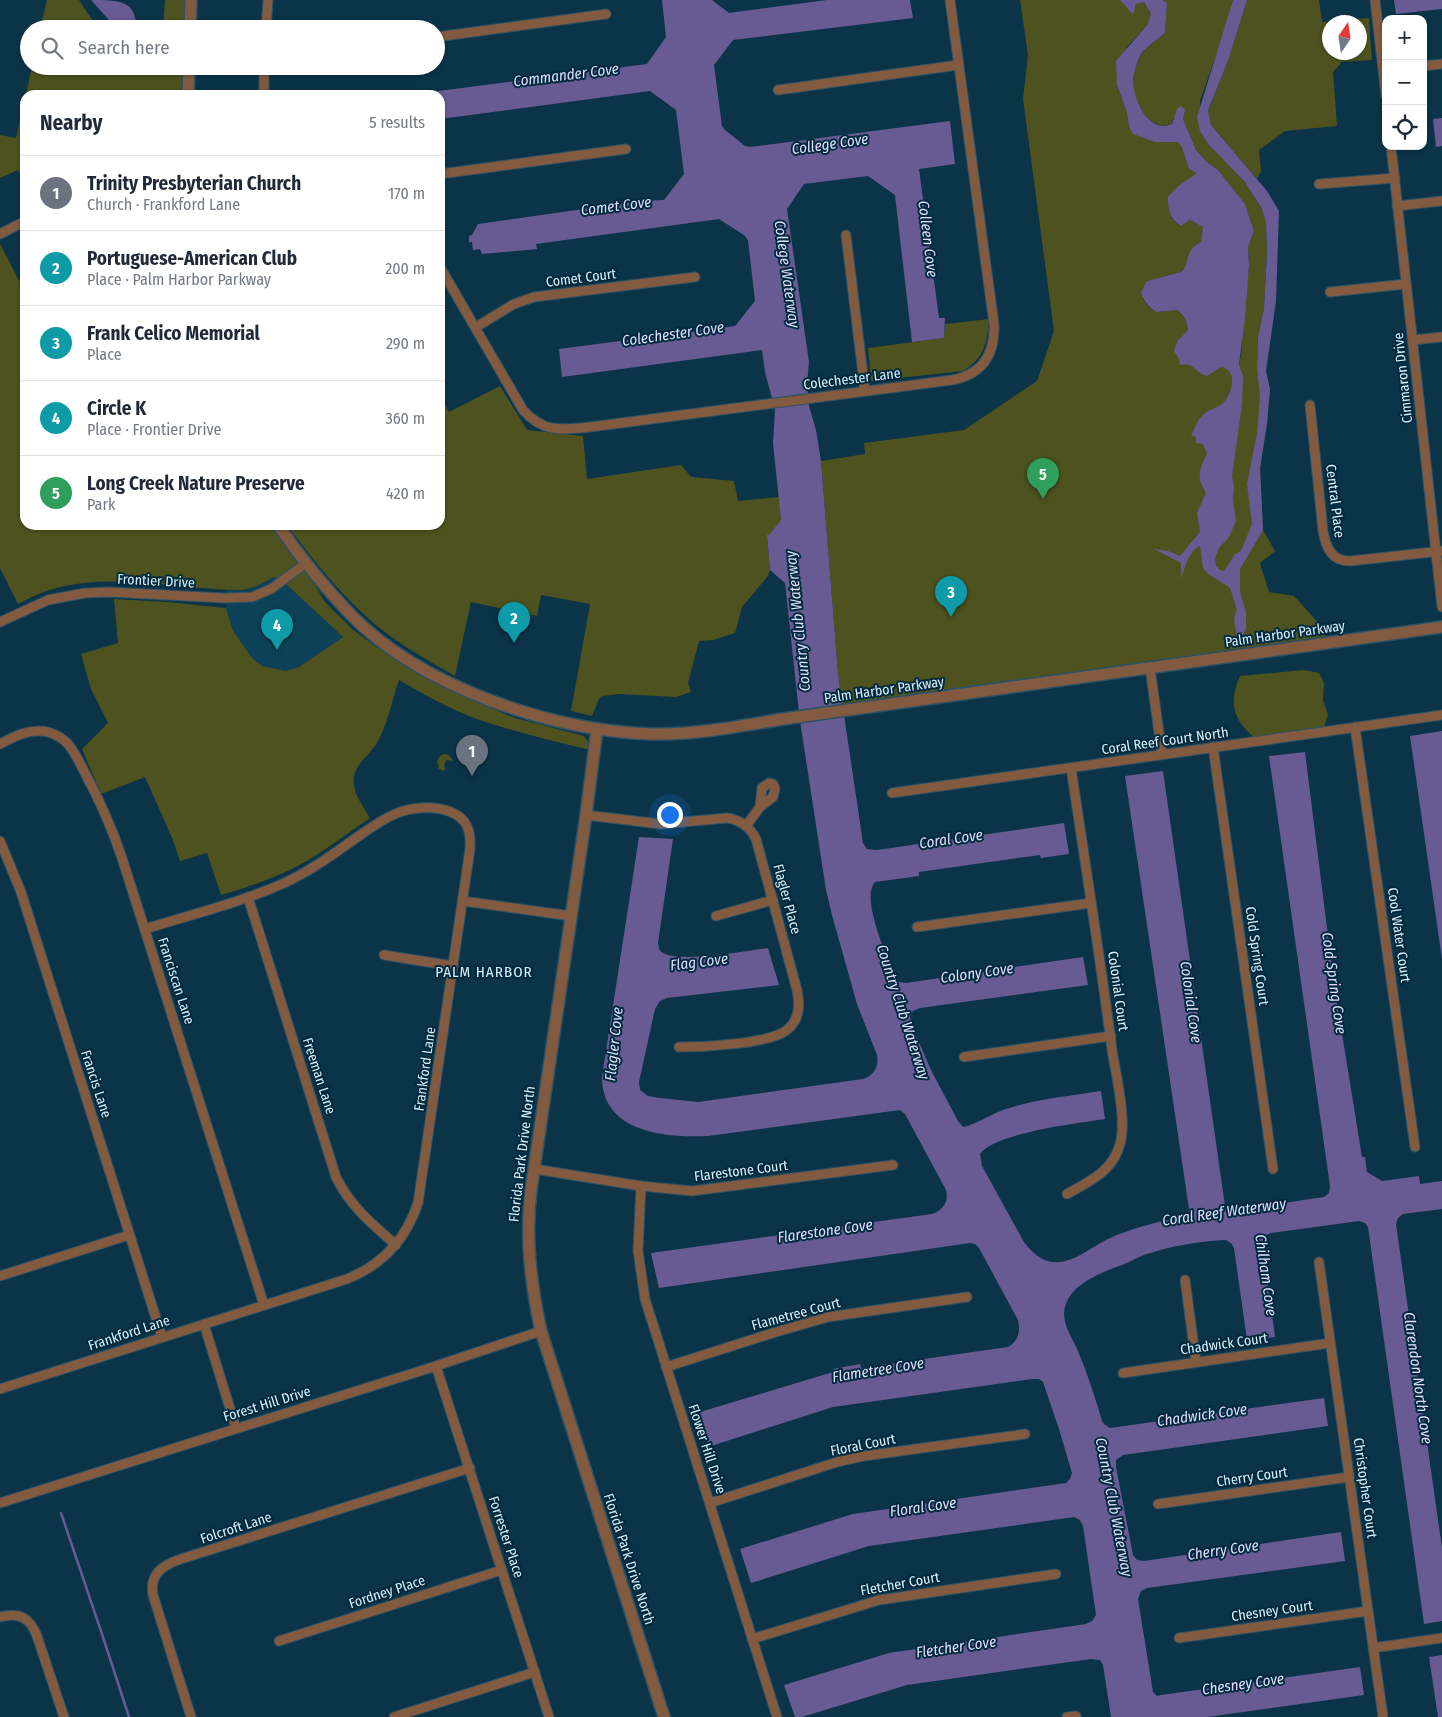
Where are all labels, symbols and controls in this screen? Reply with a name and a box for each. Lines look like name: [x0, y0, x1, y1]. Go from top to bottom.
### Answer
north arrow: [1322, 15, 1367, 60]
map controls: [1382, 15, 1427, 150]
button: +: [1382, 15, 1427, 60]
search box: [20, 20, 445, 75]
icon: search: [38, 34, 66, 62]
text: Search here: [78, 36, 170, 59]
water label: Commander Cove: [512, 60, 620, 90]
button: −: [1382, 60, 1427, 105]
button: locate: [1382, 105, 1427, 150]
text: Nearby: [40, 110, 102, 136]
text: 5 results: [369, 113, 425, 132]
water label: College Cove: [791, 130, 869, 158]
text: Trinity Presbyterian Church: [87, 172, 301, 195]
text: 1: [53, 184, 59, 203]
text: 170 m: [388, 184, 425, 203]
water label: Comet Cove: [580, 193, 652, 219]
text: Church · Frankford Lane: [87, 195, 240, 214]
water label: Colleen Cove: [914, 200, 942, 278]
water label: College Waterway: [771, 219, 804, 330]
text: Portuguese-American Club: [87, 247, 297, 270]
text: 2: [52, 259, 60, 278]
text: 200 m: [385, 259, 425, 278]
street label: Comet Court: [545, 265, 618, 291]
text: Place · Palm Harbor Parkway: [87, 270, 271, 289]
water label: Colechester Cove: [621, 318, 725, 350]
text: Frank Celico Memorial: [87, 322, 260, 345]
street label: Cimmaron Drive: [1390, 332, 1416, 424]
text: 3: [52, 334, 60, 353]
text: 290 m: [386, 334, 425, 353]
text: Place: [87, 345, 122, 364]
street label: Colechester Lane: [802, 365, 902, 393]
text: Circle K: [87, 397, 146, 420]
text: 4: [52, 409, 60, 428]
text: 360 m: [385, 409, 425, 428]
text: Place · Frontier Drive: [87, 420, 221, 439]
pin: 5: [1027, 458, 1059, 499]
street label: Central Place: [1322, 463, 1348, 539]
text: Long Creek Nature Preserve: [87, 472, 305, 495]
text: 5: [52, 484, 60, 503]
text: 420 m: [386, 484, 425, 503]
text: Park: [87, 495, 115, 514]
water label: Country Club Waterway: [782, 549, 814, 692]
street label: Frontier Drive: [117, 570, 195, 592]
pin: 3: [935, 576, 967, 617]
pin: 2: [498, 602, 530, 643]
pin: 4: [261, 609, 293, 650]
street label: Palm Harbor Parkway: [1224, 617, 1347, 651]
street label: Palm Harbor Parkway: [823, 673, 946, 707]
street label: Coral Reef Court North: [1100, 724, 1230, 758]
pin: 1: [456, 735, 488, 776]
your location: [657, 802, 683, 828]
water label: Coral Cove: [918, 826, 984, 852]
street label: Flagler Place: [769, 862, 805, 936]
street label: Cool Water Court: [1384, 886, 1414, 984]
street label: Cold Spring Court: [1242, 905, 1272, 1007]
water label: Cold Spring Cove: [1318, 931, 1350, 1035]
street label: Franciscan Lane: [154, 935, 198, 1027]
water label: Country Club Waterway: [873, 942, 934, 1083]
water label: Flag Cove: [669, 950, 729, 974]
street label: Colonial Court: [1104, 950, 1132, 1033]
water label: Colony Cove: [939, 959, 1015, 987]
water label: Colonial Cove: [1176, 960, 1206, 1044]
district label: PALM HARBOR: [435, 963, 533, 981]
water label: Flagler Cove: [601, 1006, 627, 1082]
street label: Frankford Lane: [411, 1026, 439, 1112]
street label: Freeman Lane: [299, 1036, 339, 1117]
street label: Francis Lane: [77, 1048, 115, 1120]
street label: Florida Park Drive North: [505, 1085, 539, 1223]
street label: Flarestone Court: [693, 1157, 789, 1185]
water label: Coral Reef Waterway: [1161, 1194, 1288, 1230]
water label: Flarestone Cove: [776, 1215, 874, 1247]
water label: Chilham Cove: [1251, 1233, 1281, 1317]
street label: Flametree Court: [750, 1294, 843, 1334]
water label: Clarendon North Cove: [1400, 1311, 1436, 1445]
street label: Frankford Lane: [86, 1312, 172, 1354]
street label: Chadwick Court: [1179, 1329, 1269, 1359]
water label: Flametree Cove: [831, 1354, 925, 1386]
street label: Forest Hill Drive: [221, 1383, 313, 1425]
water label: Chadwick Cove: [1156, 1400, 1248, 1430]
street label: Flower Hill Drive: [684, 1402, 730, 1496]
street label: Floral Court: [829, 1430, 897, 1460]
water label: Country Club Waterway: [1092, 1436, 1137, 1579]
street label: Christopher Court: [1350, 1437, 1381, 1540]
street label: Cherry Court: [1215, 1464, 1289, 1490]
street label: Florida Park Drive North: [600, 1491, 658, 1627]
water label: Floral Cove: [889, 1493, 957, 1521]
street label: Forrester Place: [485, 1494, 527, 1580]
street label: Folcroft Lane: [198, 1508, 274, 1548]
water label: Cherry Cove: [1186, 1536, 1260, 1564]
street label: Fletcher Court: [859, 1569, 941, 1599]
street label: Fordney Place: [347, 1572, 427, 1612]
street label: Chesney Court: [1230, 1597, 1314, 1625]
water label: Fletcher Cove: [915, 1632, 997, 1662]
water label: Chesney Cove: [1201, 1669, 1285, 1699]

